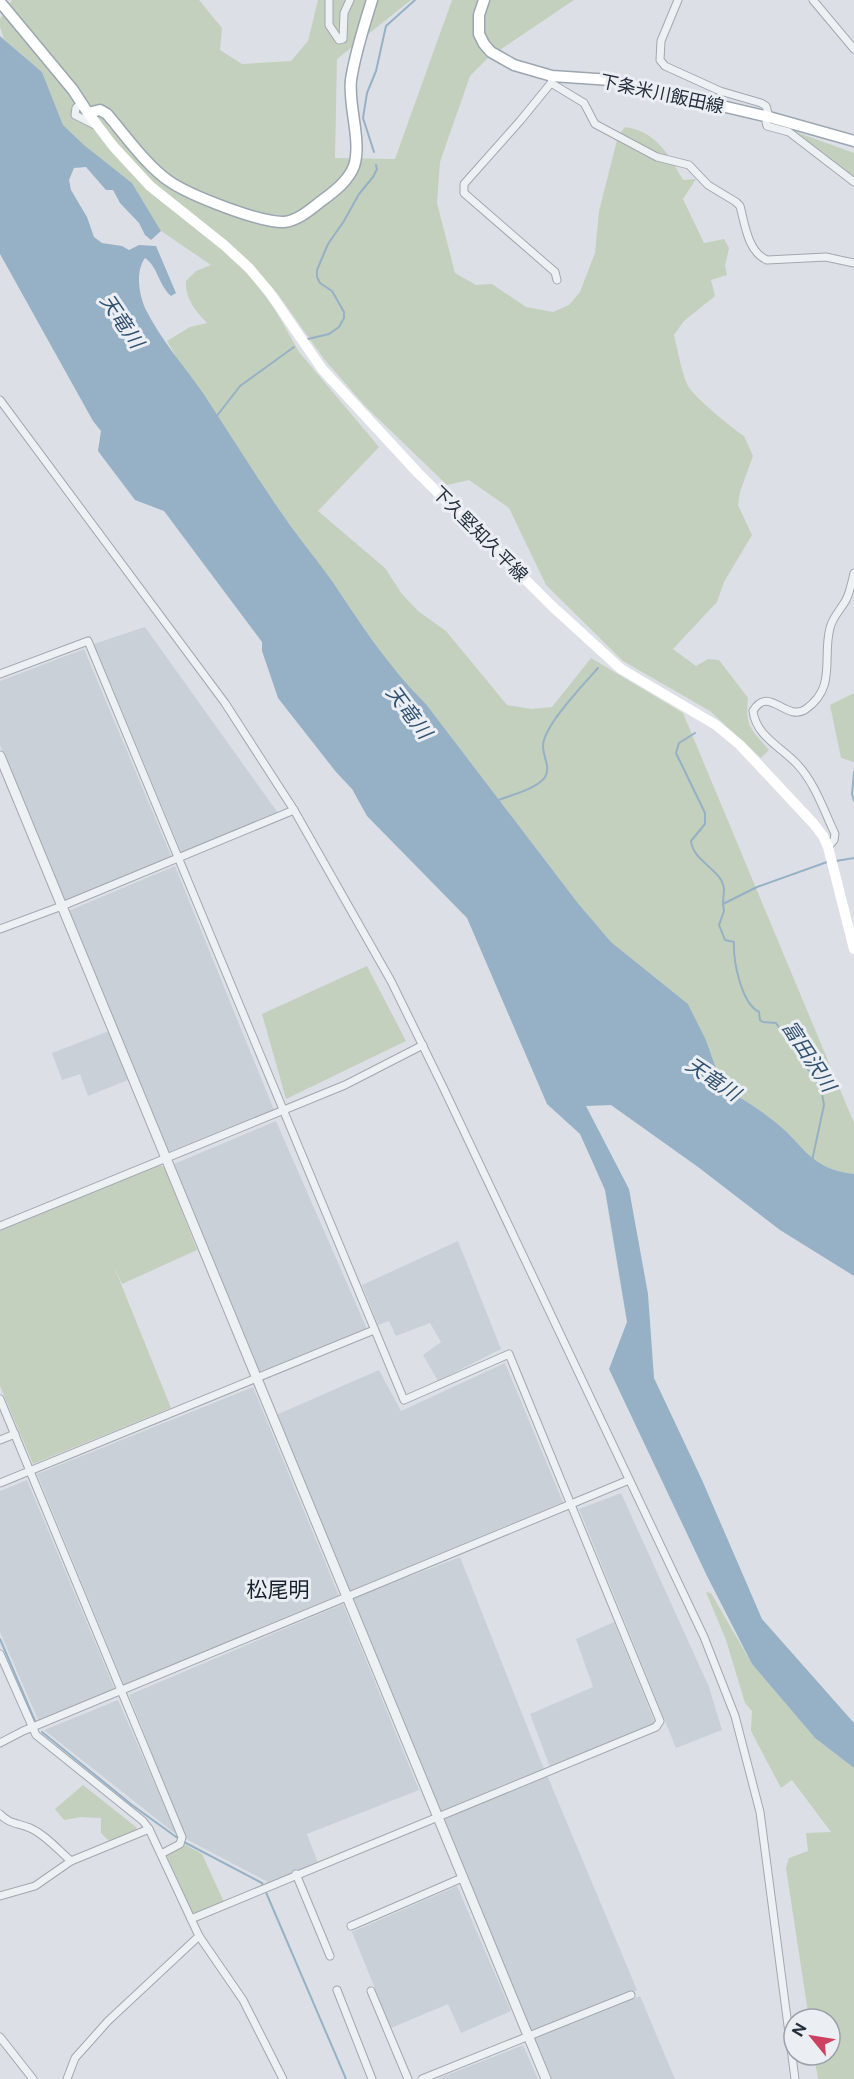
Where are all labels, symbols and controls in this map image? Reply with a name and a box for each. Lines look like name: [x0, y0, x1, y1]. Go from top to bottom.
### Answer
street label: 下条米川飯田線: [598, 70, 726, 117]
water label: 天竜川: [95, 289, 150, 354]
street label: 下久堅知久平線: [428, 482, 532, 586]
water label: 天竜川: [381, 681, 438, 745]
water label: 富田沢川: [777, 1016, 842, 1098]
water label: 天竜川: [681, 1052, 746, 1107]
district label: 松尾明: [247, 1577, 310, 1602]
north arrow: [782, 2007, 842, 2067]
text: N: [788, 2020, 811, 2040]

